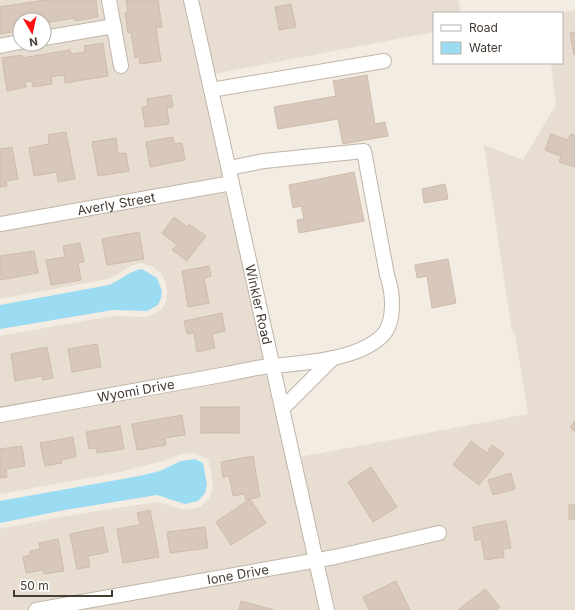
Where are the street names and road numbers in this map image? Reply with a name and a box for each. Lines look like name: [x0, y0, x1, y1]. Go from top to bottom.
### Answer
street label: Averly Street: [76, 189, 156, 218]
street label: Winkler Road: [242, 263, 276, 346]
street label: Wyomi Drive: [96, 376, 176, 405]
street label: Ione Drive: [206, 561, 270, 588]

